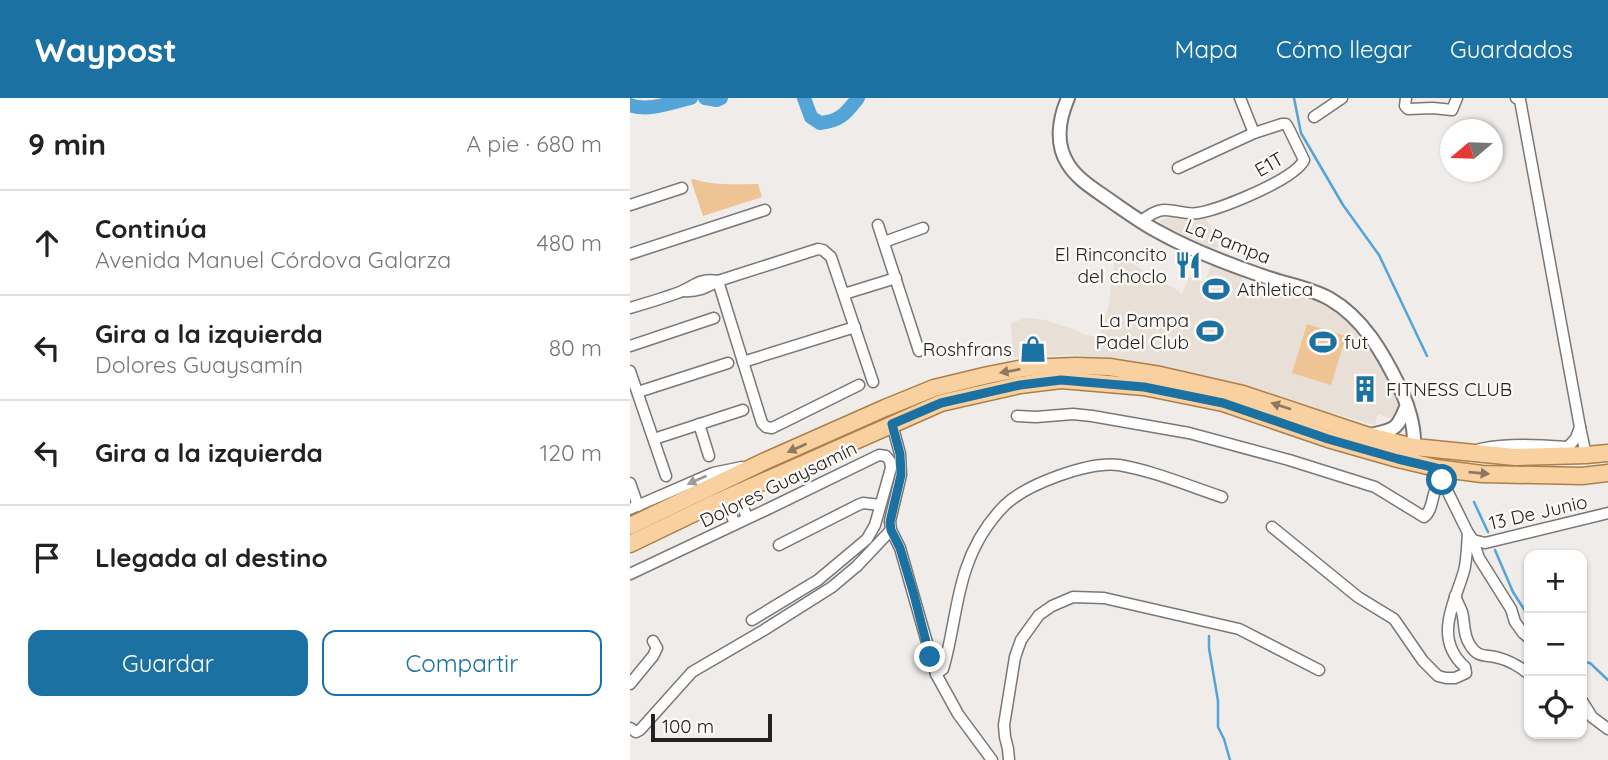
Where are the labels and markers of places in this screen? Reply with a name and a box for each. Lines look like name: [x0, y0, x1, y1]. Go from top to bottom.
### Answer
place label: El Rinconcito del choclo: [1055, 242, 1167, 288]
restaurant icon: El Rinconcito del choclo: [1173, 250, 1203, 280]
sports icon: Athletica: [1201, 274, 1231, 304]
place label: Athletica: [1237, 277, 1313, 301]
place label: La Pampa Padel Club: [1095, 308, 1189, 354]
sports icon: La Pampa Padel Club: [1195, 316, 1225, 346]
sports icon: fut: [1308, 327, 1338, 357]
place label: fut: [1344, 330, 1368, 354]
shop icon: Roshfrans: [1018, 334, 1048, 364]
place label: Roshfrans: [923, 337, 1012, 361]
building icon: FITNESS CLUB: [1350, 374, 1380, 404]
place label: FITNESS CLUB: [1386, 377, 1512, 401]

